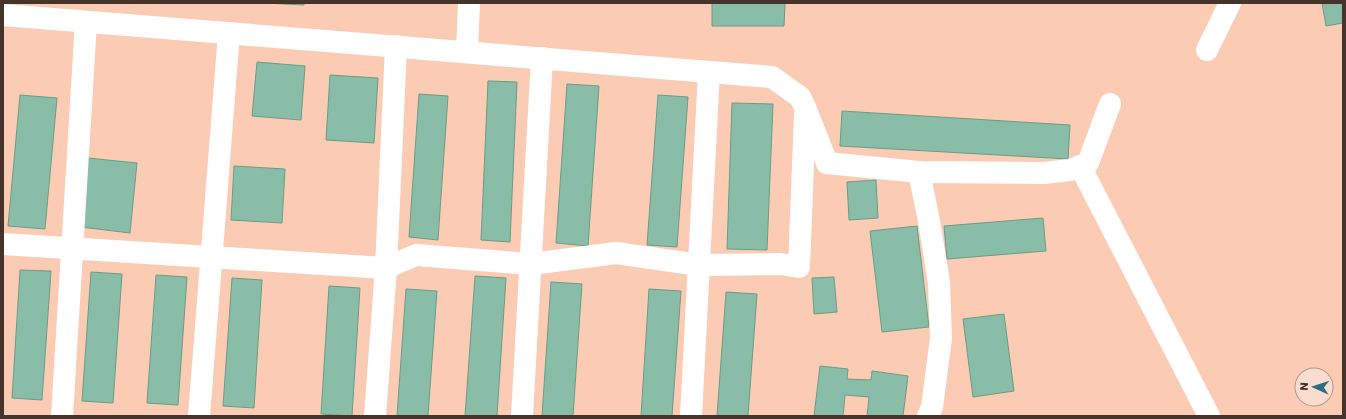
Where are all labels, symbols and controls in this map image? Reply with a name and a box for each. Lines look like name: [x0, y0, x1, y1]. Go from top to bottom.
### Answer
north arrow: [1294, 367, 1334, 407]
text: N: [1296, 382, 1312, 391]

